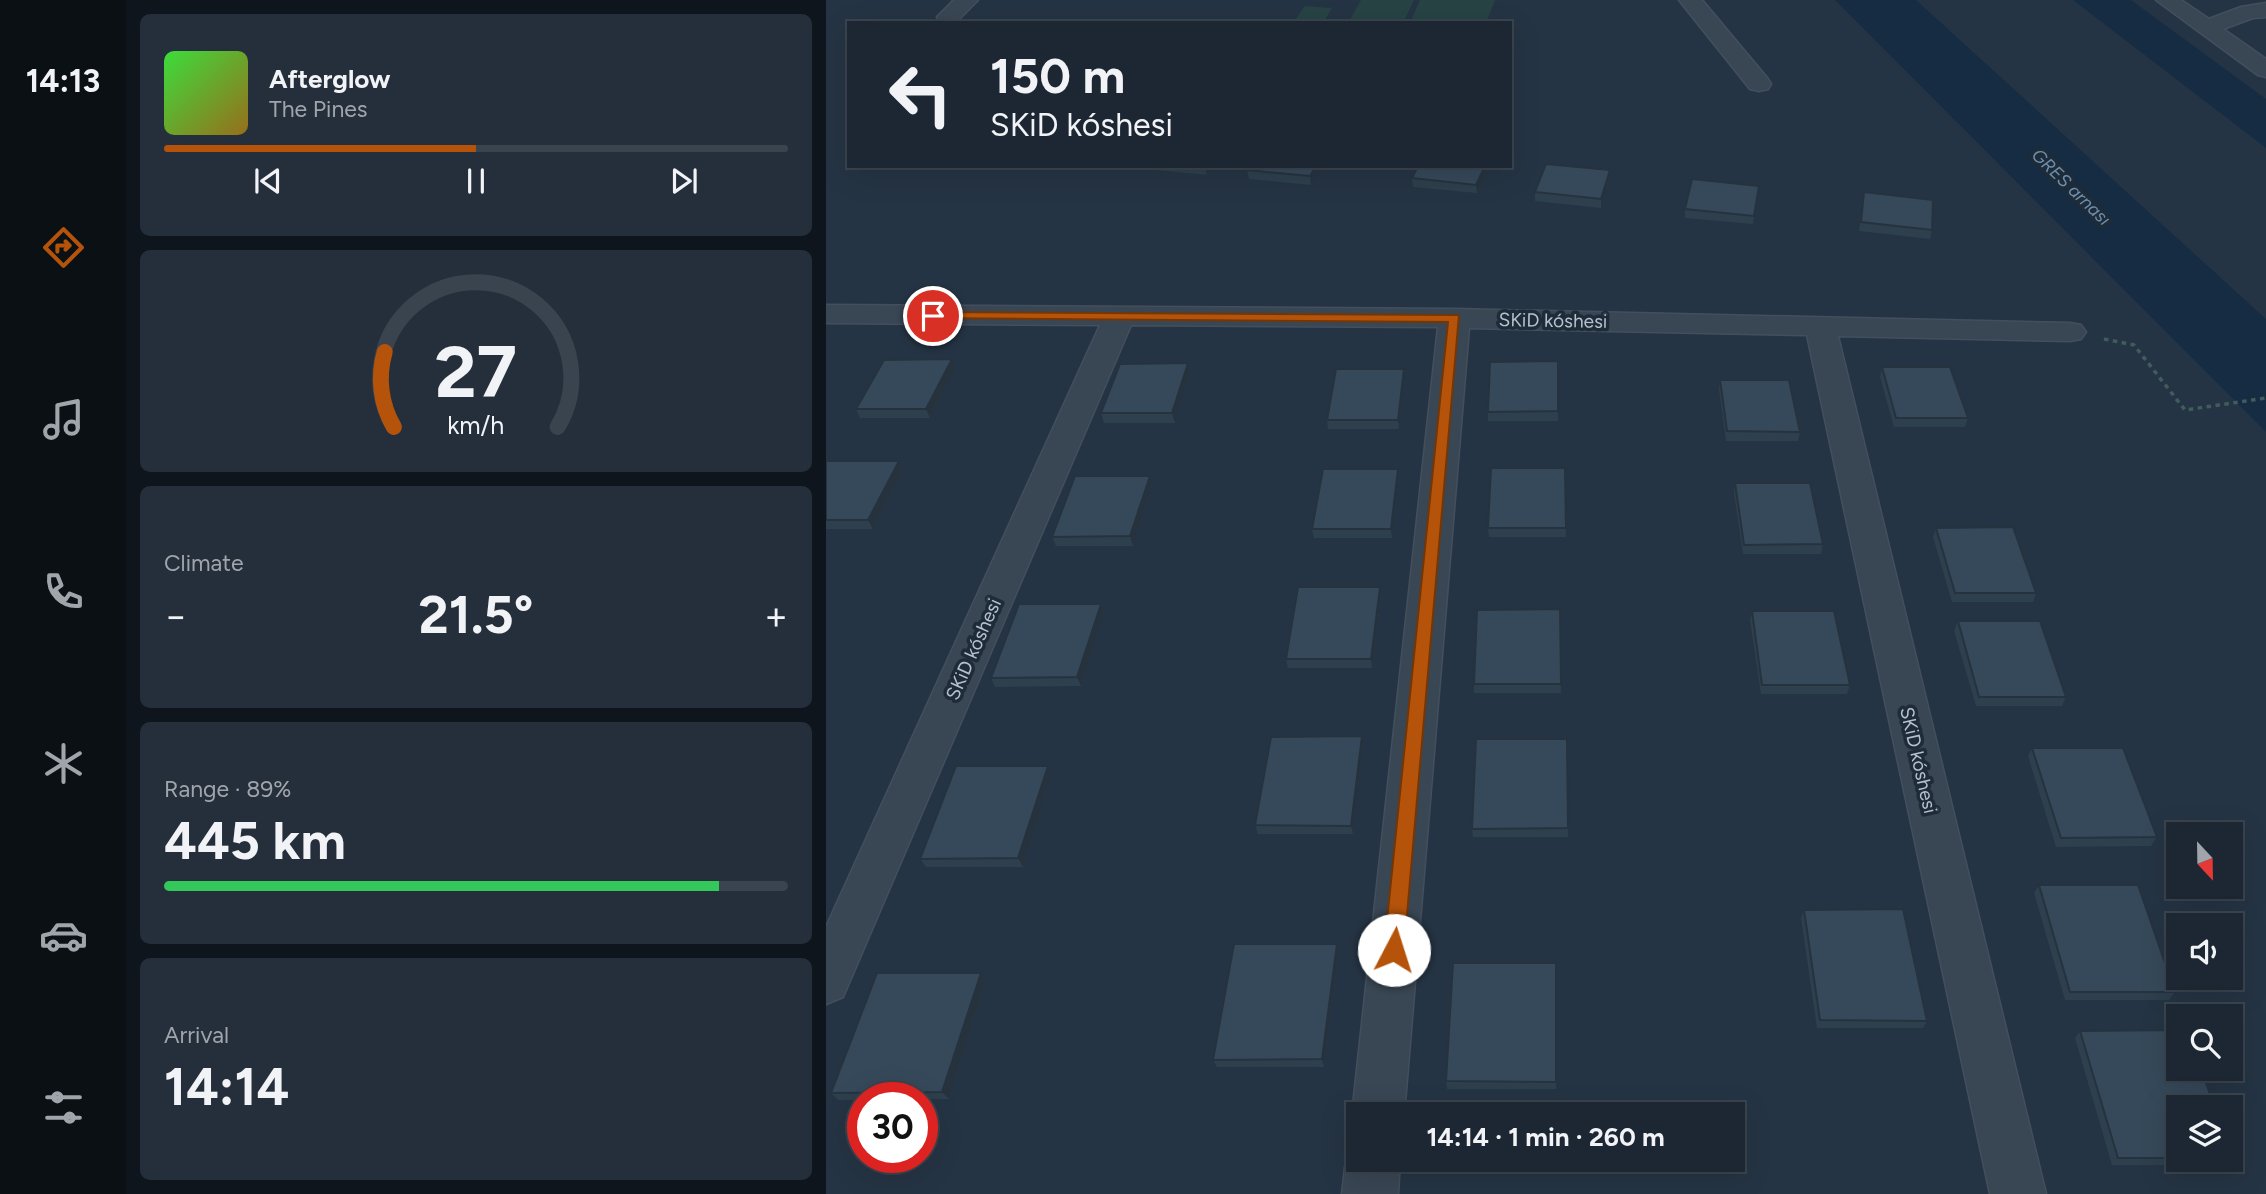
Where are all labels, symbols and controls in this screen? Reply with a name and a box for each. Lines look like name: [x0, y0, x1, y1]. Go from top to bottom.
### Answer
text: 150 m: [990, 46, 1125, 105]
icon: left: [875, 49, 966, 140]
text: 14:13: [26, 62, 100, 100]
text: Afterglow: [269, 63, 391, 95]
text: The Pines: [269, 95, 368, 123]
text: SKiD kóshesi: [990, 106, 1173, 144]
water label: GRES arnası: [2027, 144, 2115, 230]
icon: previous: [249, 162, 287, 200]
icon: pause: [457, 162, 495, 200]
icon: next: [665, 162, 703, 200]
icon: directions: [39, 223, 88, 272]
pin: [903, 286, 963, 346]
icon: arrive: [914, 297, 952, 335]
street label: SKiD kóshesi: [1499, 308, 1607, 333]
text: 27: [435, 328, 517, 415]
icon: music: [39, 395, 88, 444]
text: km/h: [447, 410, 505, 440]
text: Climate: [164, 549, 243, 577]
icon: phone: [39, 567, 88, 616]
text: 21.5°: [419, 584, 533, 646]
text: −: [164, 593, 188, 639]
text: +: [764, 593, 788, 639]
street label: SKiD kóshesi: [941, 595, 1006, 703]
street label: SKiD kóshesi: [1895, 705, 1942, 816]
icon: climate: [39, 739, 88, 788]
text: Range · 89%: [164, 775, 291, 803]
text: 445 km: [164, 810, 346, 872]
north arrow: [2166, 822, 2244, 900]
map controls: [2166, 822, 2243, 1172]
icon: car: [39, 911, 88, 960]
position arrow: [1357, 913, 1431, 987]
button: sound: [2166, 913, 2243, 990]
button: search: [2166, 1004, 2243, 1081]
text: Arrival: [164, 1021, 229, 1049]
text: 14:14: [164, 1056, 289, 1118]
speed limit sign: 30: [847, 1082, 938, 1173]
icon: filters: [39, 1083, 88, 1132]
button: layers: [2166, 1095, 2243, 1172]
text: 14:14 · 1 min · 260 m: [1426, 1121, 1665, 1153]

